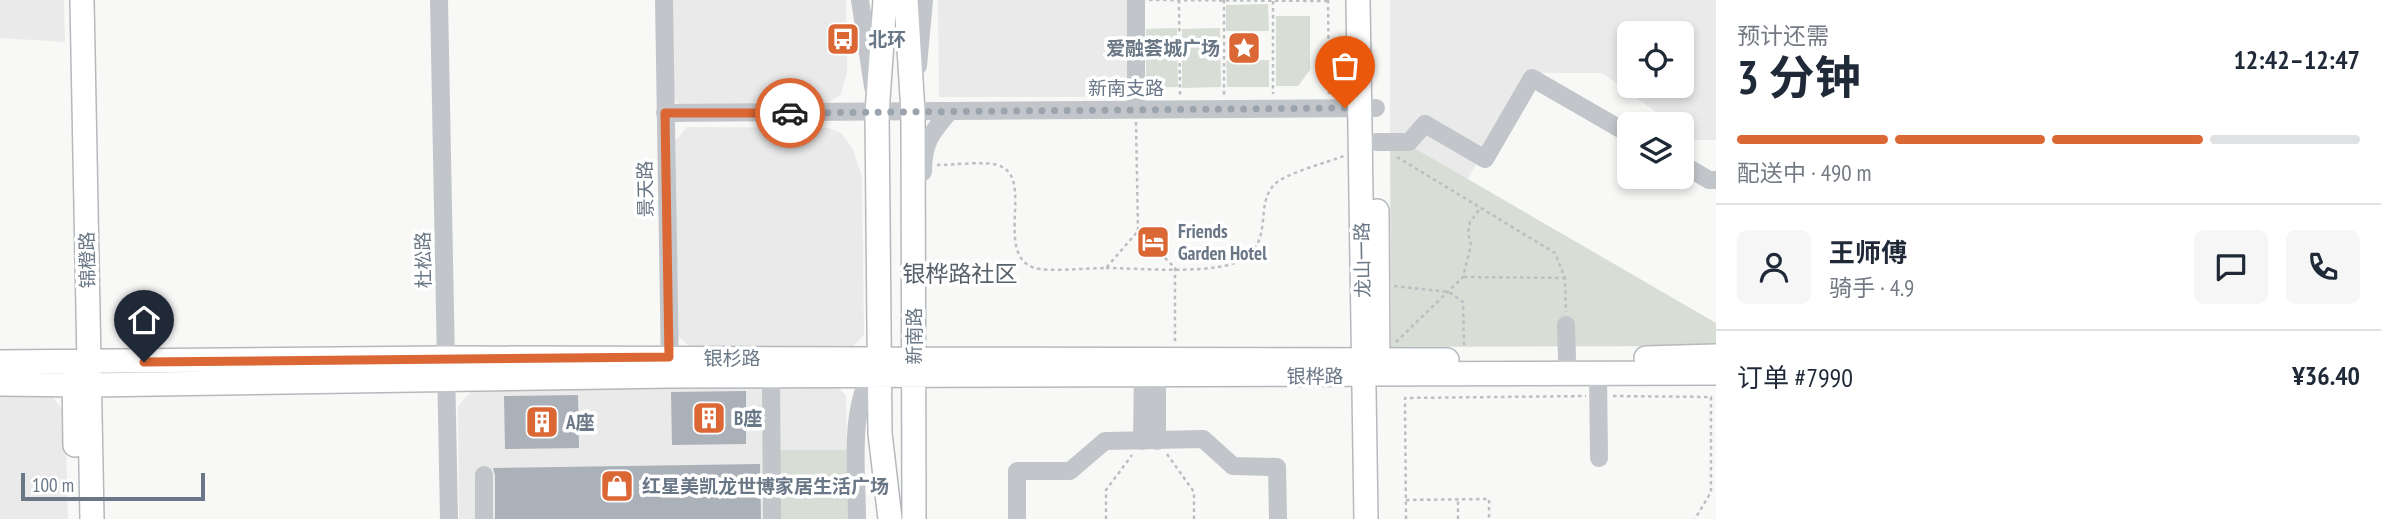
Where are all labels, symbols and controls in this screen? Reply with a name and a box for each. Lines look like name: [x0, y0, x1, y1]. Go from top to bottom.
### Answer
bus stop icon: 北环: [824, 20, 862, 58]
map controls: [1617, 21, 1694, 189]
button: locate: [1617, 21, 1694, 98]
text: 预计还需: [1737, 21, 1829, 50]
place label: 北环: [868, 27, 906, 51]
place icon: 爱融荟城广场: [1225, 29, 1263, 67]
place label: 爱融荟城广场: [1106, 36, 1220, 60]
pin: [1315, 36, 1375, 108]
text: 12:42–12:47: [2233, 43, 2360, 76]
icon: bag: [1326, 47, 1364, 85]
text: 3 分钟: [1737, 47, 1860, 107]
street label: 新南支路: [1088, 76, 1164, 100]
courier: [755, 78, 825, 148]
icon: car: [771, 94, 809, 132]
button: layers: [1617, 112, 1694, 189]
text: 配送中 · 490 m: [1737, 158, 1872, 187]
street label: 景天路: [633, 160, 657, 218]
place label: Friends Garden Hotel: [1178, 219, 1267, 265]
street label: 龙山一路: [1349, 222, 1375, 298]
hotel icon: Friends Garden Hotel: [1134, 223, 1172, 261]
button: person: [1737, 230, 1811, 304]
button: chat: [2194, 230, 2268, 304]
button: phone: [2286, 230, 2360, 304]
street label: 锦橙路: [75, 231, 99, 289]
street label: 杜松路: [411, 231, 435, 289]
text: 王师傅: [1829, 236, 1907, 269]
district label: 银桦路社区: [903, 259, 1018, 288]
text: 骑手 · 4.9: [1829, 273, 1914, 302]
pin: [114, 290, 174, 362]
icon: home: [125, 301, 163, 339]
street label: 新南路: [902, 307, 926, 365]
street label: 银杉路: [703, 346, 761, 370]
text: ¥36.40: [2292, 359, 2360, 392]
text: 订单 #7990: [1737, 361, 1853, 394]
street label: 银桦路: [1286, 364, 1344, 388]
building icon: B座: [690, 399, 728, 437]
building icon: A座: [523, 403, 561, 441]
place label: B座: [734, 406, 762, 430]
place label: A座: [565, 410, 595, 434]
shop icon: 红星美凯龙世博家居生活广场: [598, 467, 636, 505]
scale bar: [21, 470, 205, 502]
text: 100 m: [32, 473, 74, 497]
place label: 红星美凯龙世博家居生活广场: [642, 474, 889, 498]

